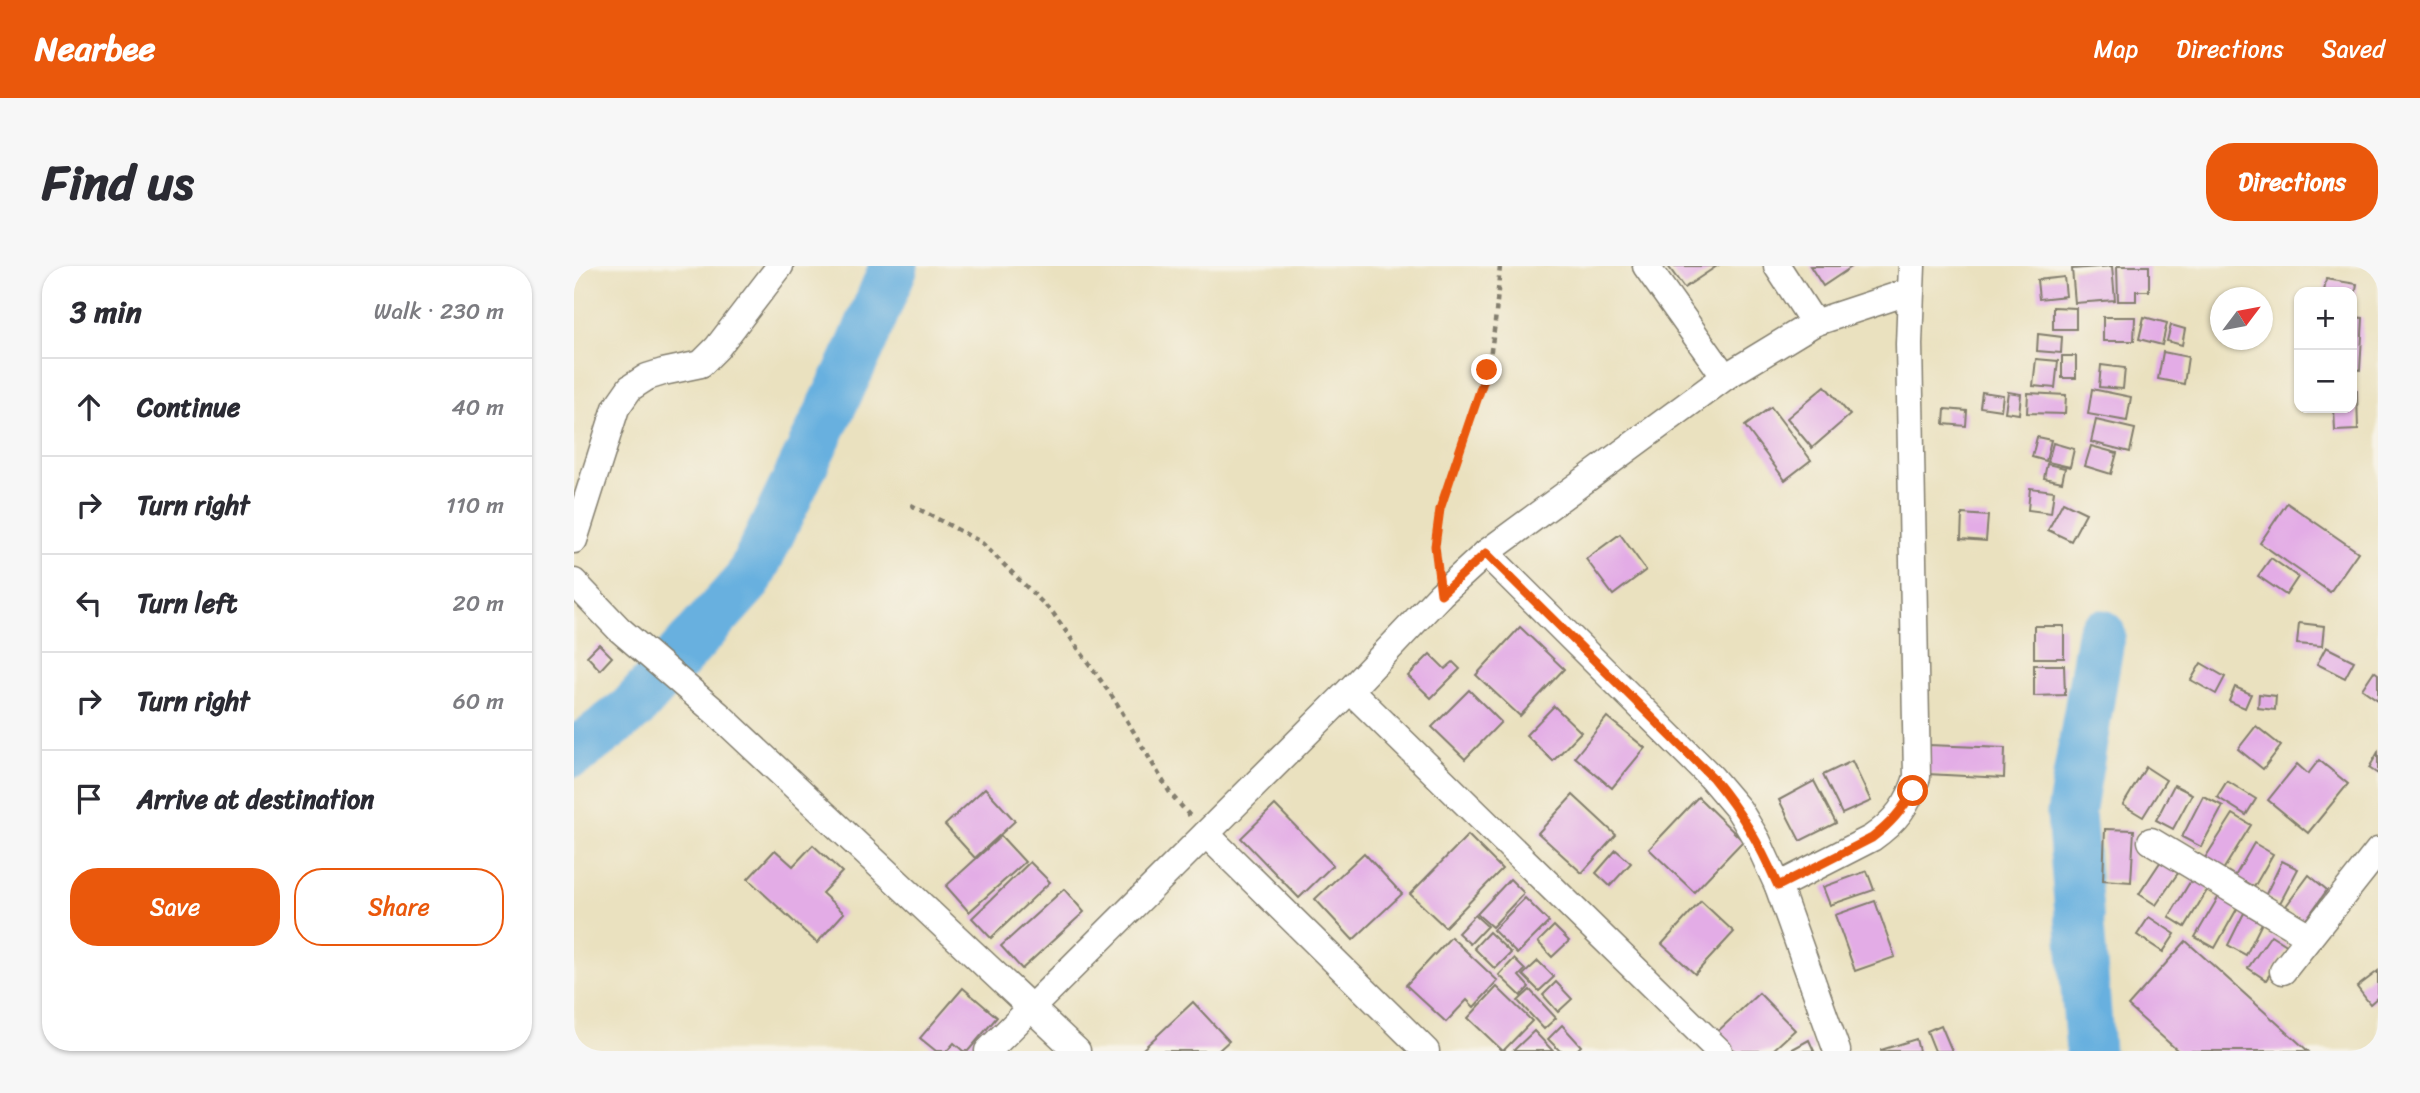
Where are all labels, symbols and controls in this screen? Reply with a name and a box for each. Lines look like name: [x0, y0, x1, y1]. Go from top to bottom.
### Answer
text: Nearbee: [35, 20, 155, 78]
text: Map: [2094, 28, 2138, 70]
text: Directions: [2176, 28, 2284, 70]
text: Saved: [2322, 28, 2385, 70]
text: Find us: [42, 139, 194, 226]
button: Directions: [2206, 143, 2378, 221]
text: 3 min: [70, 285, 142, 339]
north arrow: [2210, 287, 2273, 350]
map controls: [2294, 287, 2357, 413]
button: +: [2294, 287, 2357, 350]
text: Walk · 230 m: [374, 291, 504, 332]
button: −: [2294, 350, 2357, 413]
route end: [1471, 354, 1502, 385]
text: Continue: [137, 384, 240, 430]
text: 40 m: [451, 387, 504, 428]
icon: ahead: [70, 388, 108, 426]
text: Turn right: [137, 482, 250, 528]
text: 110 m: [446, 485, 504, 526]
icon: right: [70, 486, 108, 524]
text: Turn left: [137, 580, 237, 626]
text: 20 m: [453, 583, 504, 624]
icon: left: [70, 584, 108, 622]
text: Turn right: [137, 678, 250, 724]
text: 60 m: [453, 681, 504, 722]
icon: right: [70, 682, 108, 720]
route start: [1897, 775, 1928, 806]
text: Arrive at destination: [137, 776, 374, 822]
icon: arrive: [70, 780, 108, 818]
button: Save: [70, 868, 280, 946]
button: Share: [294, 868, 504, 946]

